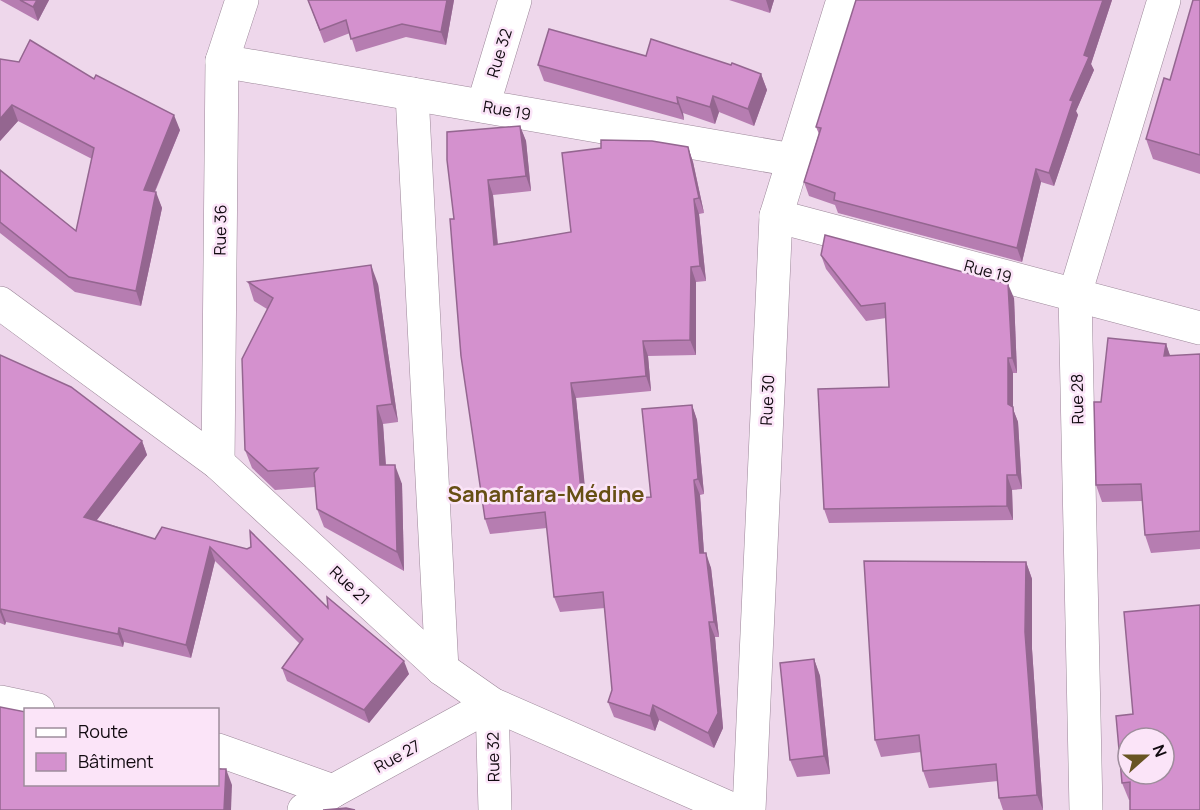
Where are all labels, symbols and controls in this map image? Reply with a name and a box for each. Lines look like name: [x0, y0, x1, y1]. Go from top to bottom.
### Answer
street label: Rue 32: [481, 26, 517, 80]
street label: Rue 19: [481, 95, 533, 125]
street label: Rue 36: [209, 204, 231, 256]
street label: Rue 19: [962, 254, 1014, 288]
street label: Rue 30: [755, 374, 779, 426]
street label: Rue 28: [1066, 374, 1088, 424]
district label: Sananfara-Médine: [447, 479, 645, 509]
street label: Rue 21: [325, 561, 375, 609]
legend: [24, 708, 219, 786]
text: Route: [78, 719, 128, 743]
north arrow: [1116, 726, 1176, 786]
street label: Rue 32: [482, 732, 504, 782]
street label: Rue 27: [370, 734, 424, 778]
text: N: [1148, 741, 1172, 760]
text: Bâtiment: [78, 749, 154, 773]

